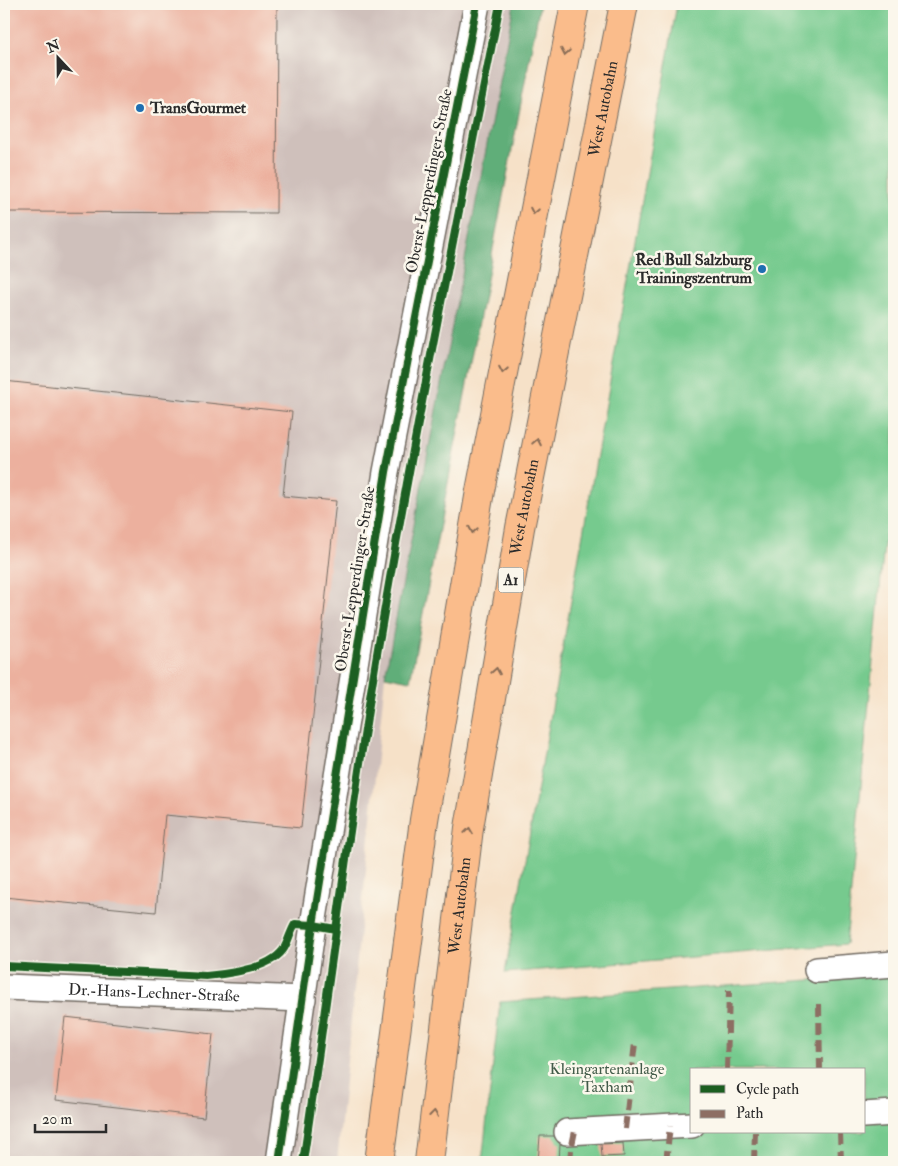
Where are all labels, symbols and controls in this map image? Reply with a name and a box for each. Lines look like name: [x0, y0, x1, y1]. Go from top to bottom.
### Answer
north arrow: [32, 32, 82, 82]
text: N: [43, 36, 63, 57]
one-way arrow: [561, 47, 571, 56]
street label: West Autobahn: [584, 59, 623, 160]
street label: Oberst-Lepperdinger-Straße: [401, 87, 458, 275]
place label: TransGourmet: [149, 98, 247, 118]
marker: TransGourmet: [134, 102, 146, 114]
one-way arrow: [529, 207, 539, 215]
place label: Red Bull Salzburg Trainingszentrum: [635, 250, 753, 289]
marker: Red Bull Salzburg Trainingszentrum: [756, 263, 768, 275]
one-way arrow: [498, 366, 508, 375]
one-way arrow: [531, 437, 542, 446]
street label: West Autobahn: [505, 457, 543, 558]
street label: Oberst-Lepperdinger-Straße: [330, 484, 381, 673]
one-way arrow: [468, 526, 478, 535]
road number: A1: [498, 568, 524, 592]
one-way arrow: [490, 666, 501, 674]
one-way arrow: [463, 827, 474, 835]
street label: West Autobahn: [444, 856, 475, 957]
street label: Dr.-Hans-Lechner-Straße: [68, 980, 240, 1006]
park label: Kleingartenanlage Taxham: [549, 1059, 665, 1097]
legend: [690, 1068, 866, 1134]
text: Cycle path: [736, 1080, 799, 1100]
scale bar: [35, 1101, 106, 1133]
text: Path: [736, 1104, 763, 1123]
text: 20 m: [42, 1110, 72, 1129]
one-way arrow: [429, 1110, 439, 1118]

